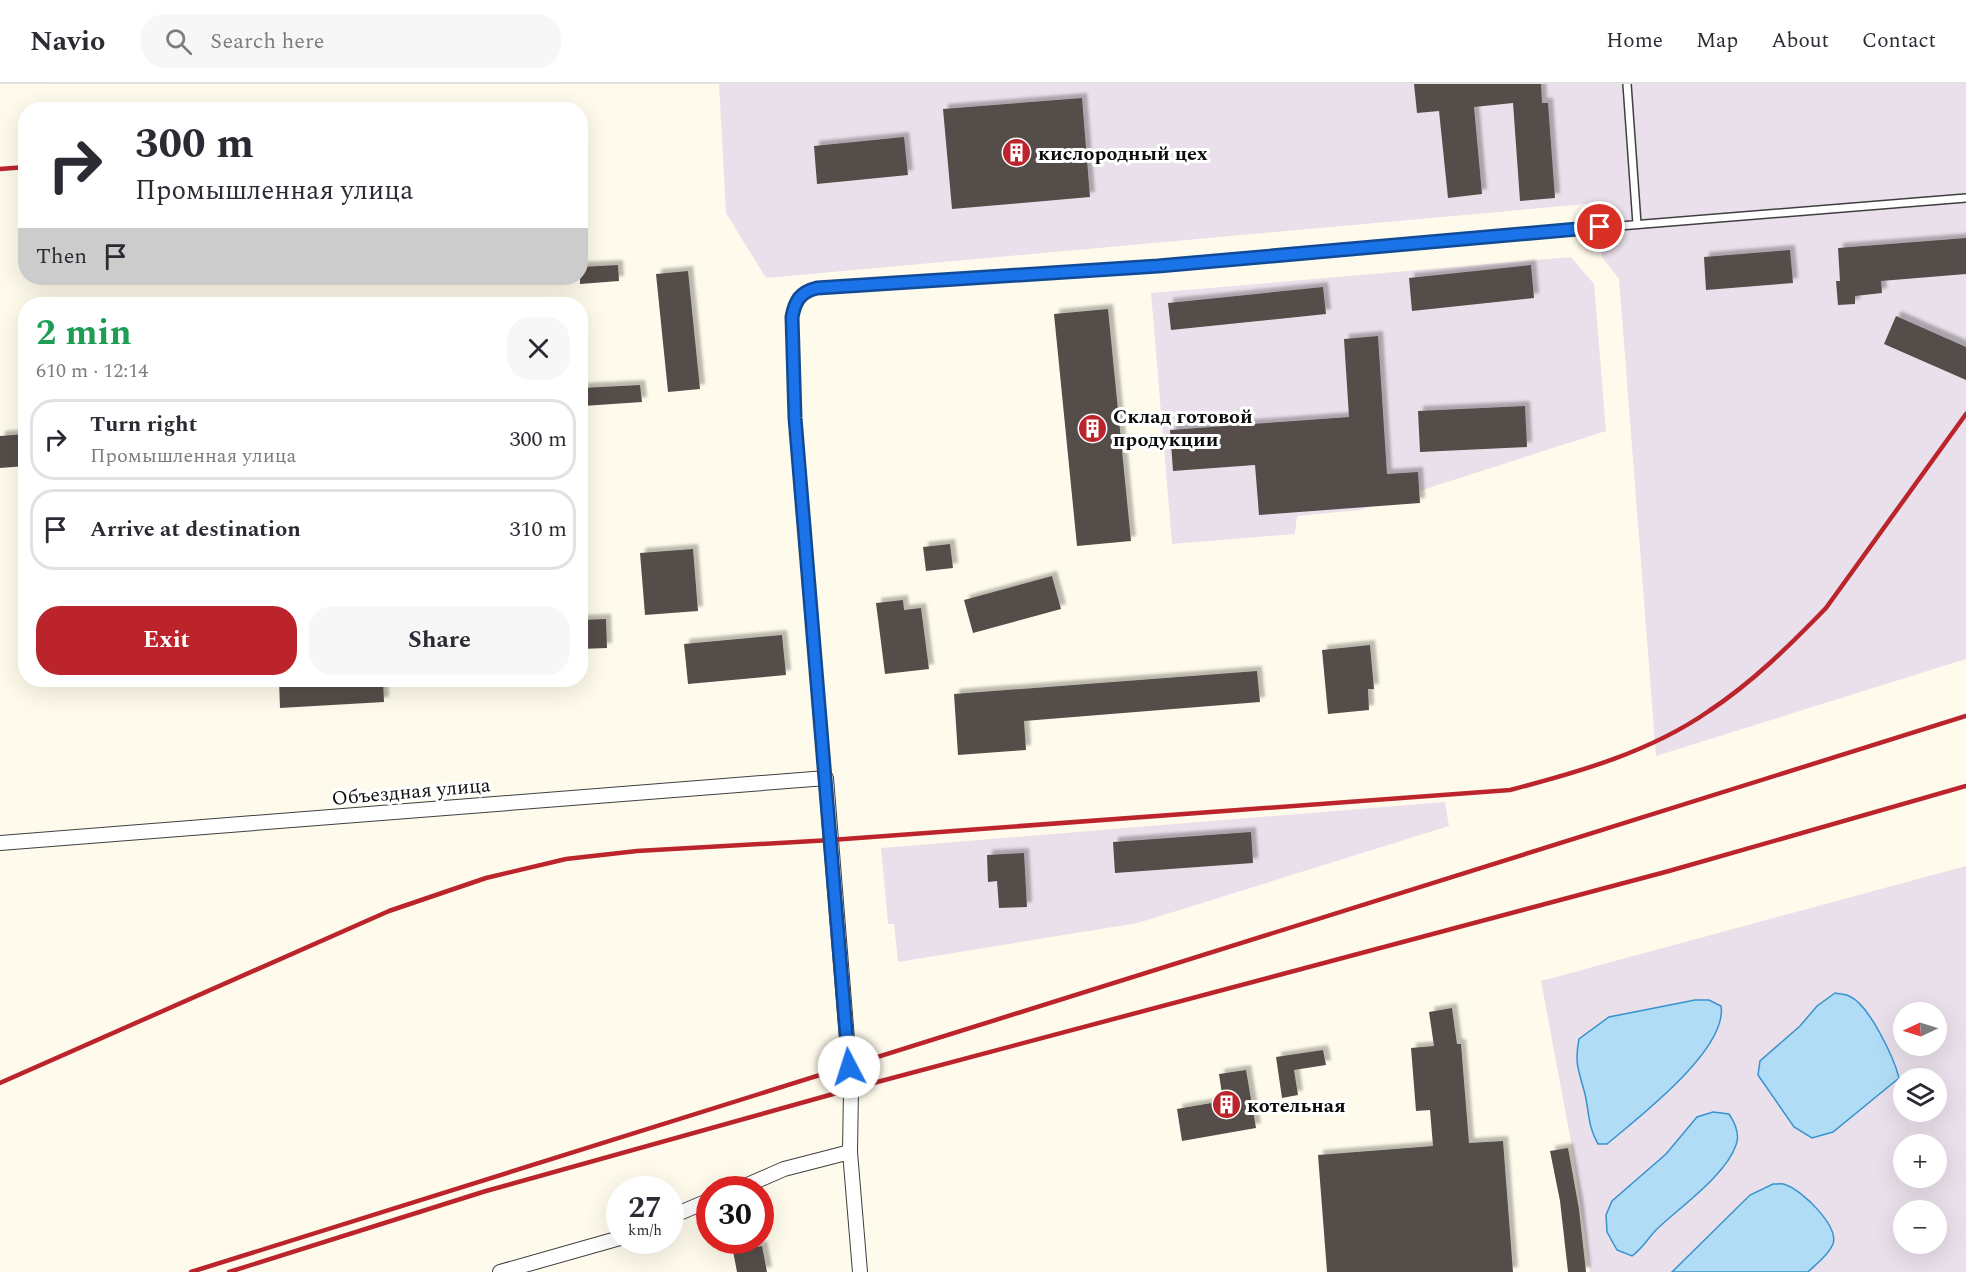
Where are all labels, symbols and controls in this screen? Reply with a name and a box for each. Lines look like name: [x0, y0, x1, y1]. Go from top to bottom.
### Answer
search box: [141, 14, 561, 68]
text: Navio: [30, 20, 105, 63]
icon: search: [162, 25, 195, 58]
text: Search here: [210, 25, 324, 58]
text: Home: [1606, 25, 1663, 57]
text: Map: [1696, 25, 1738, 57]
text: About: [1771, 25, 1829, 57]
text: Contact: [1862, 25, 1936, 57]
text: 300 m: [135, 113, 254, 176]
icon: right: [36, 126, 114, 204]
building icon: кислородный цех: [1001, 137, 1033, 169]
place label: кислородный цех: [1038, 139, 1208, 169]
text: Промышленная улица: [135, 170, 413, 212]
pin: [1574, 201, 1625, 252]
icon: arrive: [1583, 210, 1616, 243]
text: Then: [36, 240, 87, 273]
icon: arrive: [99, 240, 132, 273]
text: 2 min: [36, 306, 132, 361]
button: close: [507, 317, 570, 380]
text: 610 m · 12:14: [36, 356, 148, 386]
place label: Склад готовой продукции: [1113, 402, 1253, 455]
text: Turn right: [90, 408, 197, 441]
building icon: Склад готовой продукции: [1076, 412, 1108, 444]
icon: right: [39, 423, 72, 456]
text: 300 m: [510, 423, 567, 456]
text: Промышленная улица: [90, 441, 296, 471]
icon: arrive: [39, 513, 72, 546]
text: Arrive at destination: [90, 513, 301, 546]
text: 310 m: [510, 513, 567, 546]
button: Exit: [36, 606, 297, 675]
button: Share: [309, 606, 570, 675]
street label: Объездная улица: [331, 770, 492, 814]
north arrow: [1893, 1002, 1947, 1056]
map controls: [1893, 1002, 1947, 1254]
position arrow: [817, 1035, 881, 1099]
button: layers: [1893, 1068, 1947, 1122]
building icon: котельная: [1210, 1089, 1242, 1121]
place label: котельная: [1247, 1091, 1346, 1121]
button: +: [1893, 1134, 1947, 1188]
speed limit sign: 30: [696, 1176, 774, 1254]
text: 27: [628, 1185, 662, 1231]
button: −: [1893, 1200, 1947, 1254]
text: km/h: [628, 1219, 662, 1242]

